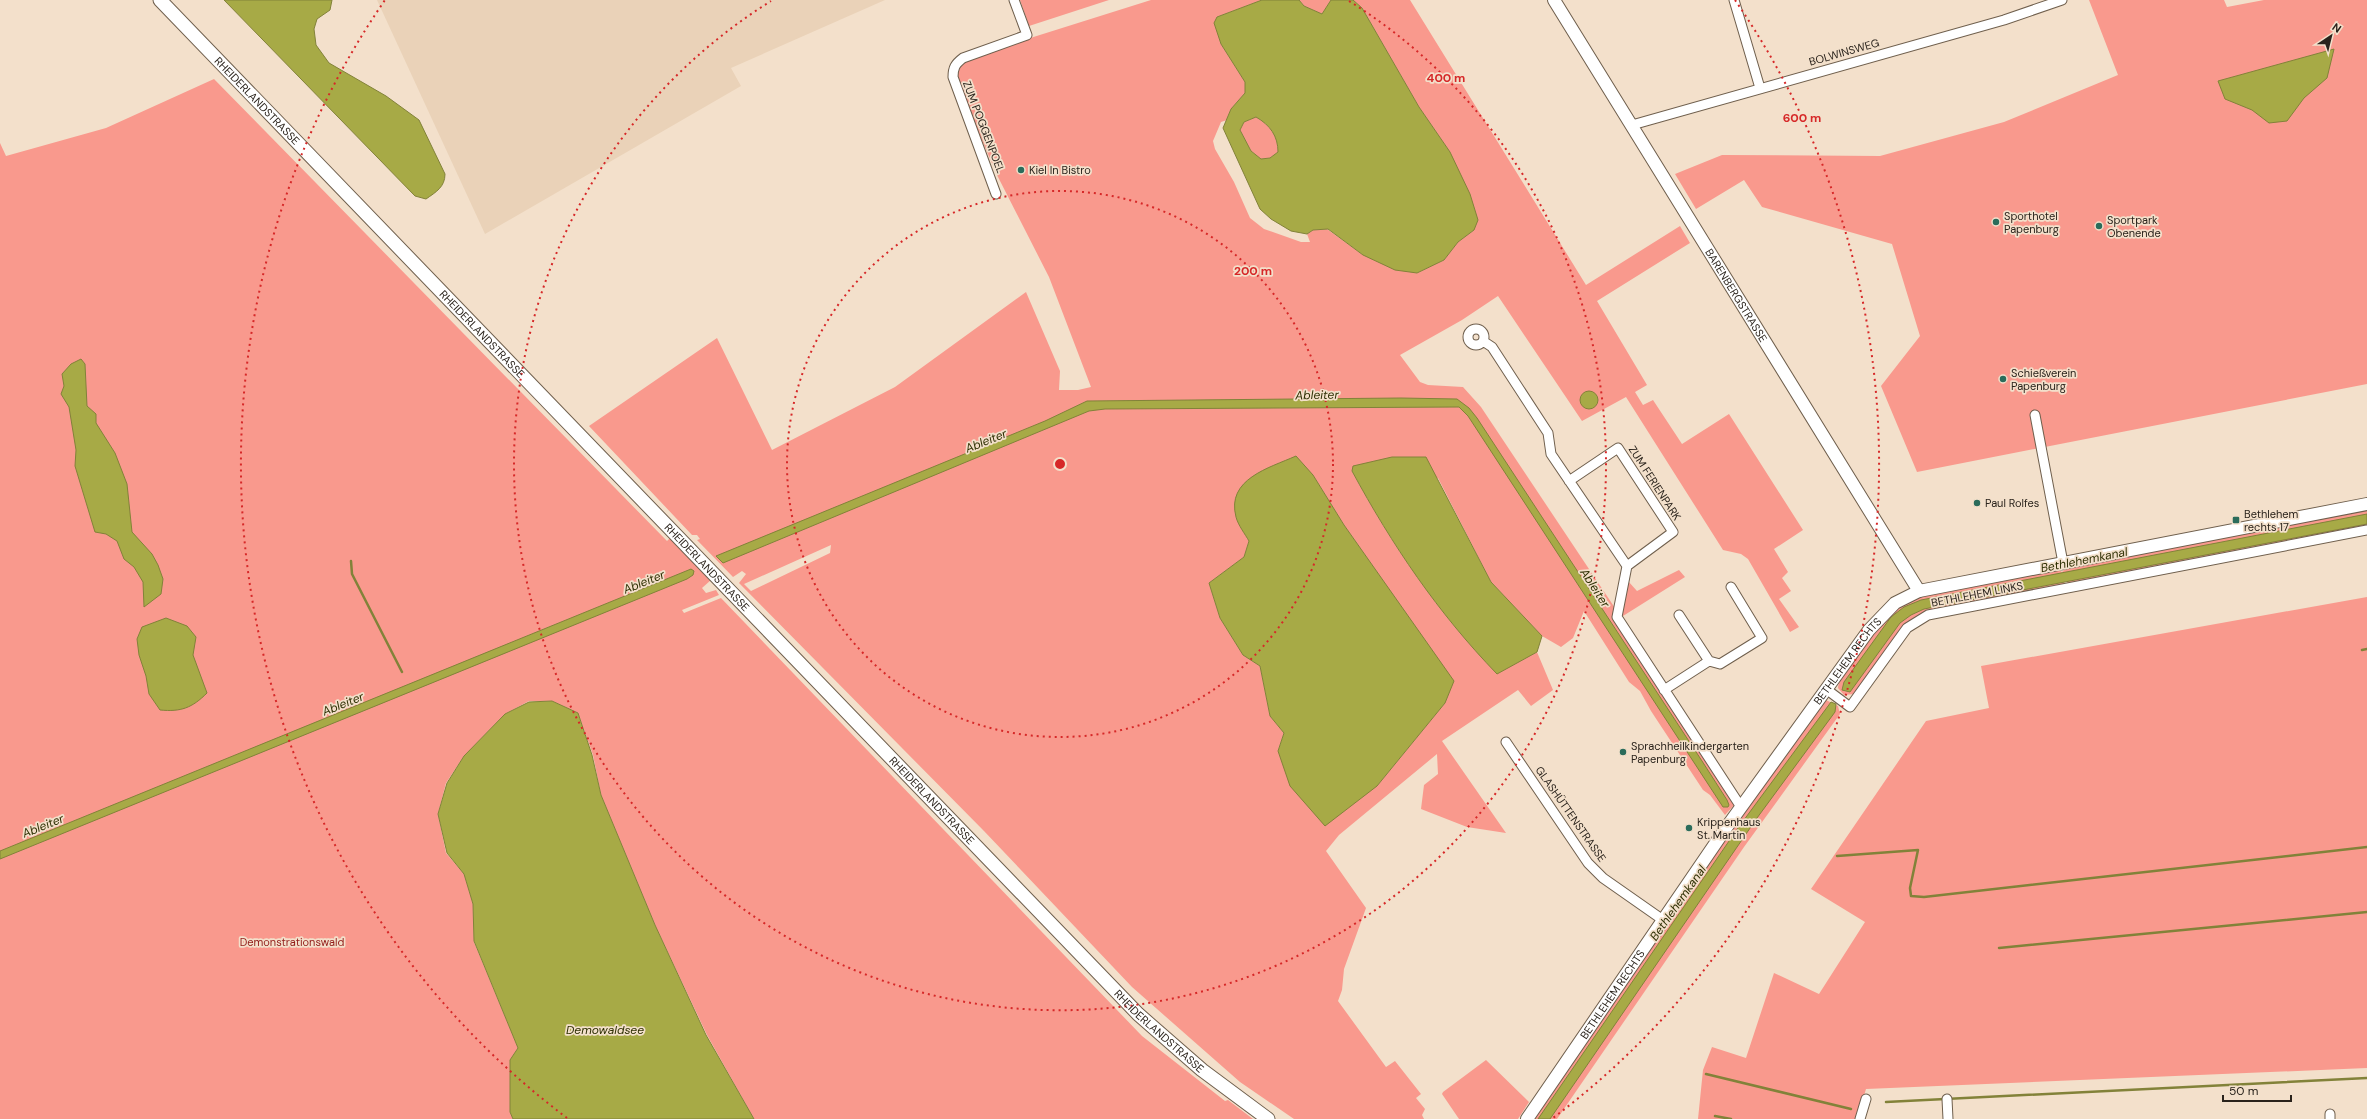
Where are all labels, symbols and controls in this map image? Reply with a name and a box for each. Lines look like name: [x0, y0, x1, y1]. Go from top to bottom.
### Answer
north arrow: [2311, 16, 2351, 56]
text: N: [2329, 20, 2344, 36]
street label: BOLWINSWEG: [1807, 35, 1881, 69]
street label: RHEIDERLANDSTRASSE: [212, 54, 303, 148]
text: 400 m: [1427, 70, 1465, 86]
street label: ZUM POGGENPOEL: [960, 79, 1008, 175]
text: 600 m: [1783, 110, 1821, 126]
place label: Kiel In Bistro: [1029, 163, 1091, 177]
marker: Kiel In Bistro: [1016, 165, 1026, 175]
place label: Sporthotel Papenburg: [2004, 209, 2059, 236]
place label: Sportpark Obenende: [2107, 213, 2161, 240]
marker: Sporthotel Papenburg: [1991, 217, 2001, 227]
marker: Sportpark Obenende: [2094, 221, 2104, 231]
street label: BARENBERGSTRASSE: [1702, 246, 1770, 345]
text: 200 m: [1234, 263, 1272, 279]
street label: RHEIDERLANDSTRASSE: [437, 287, 528, 381]
place label: Schießverein Papenburg: [2011, 366, 2076, 393]
marker: Schießverein Papenburg: [1998, 374, 2008, 384]
water label: Ableiter: [1294, 387, 1339, 403]
water label: Ableiter: [962, 425, 1010, 457]
street label: ZUM FERIENPARK: [1626, 443, 1685, 523]
centre of rings: [1053, 457, 1067, 471]
place label: Paul Rolfes: [1985, 496, 2039, 510]
marker: Paul Rolfes: [1972, 498, 1982, 508]
place label: Bethlehem rechts 17: [2244, 507, 2299, 534]
marker: Bethlehem rechts 17: [2231, 515, 2241, 525]
street label: RHEIDERLANDSTRASSE: [661, 520, 753, 614]
water label: Bethlehemkanal: [2039, 544, 2129, 576]
water label: Ableiter: [1576, 565, 1614, 611]
water label: Ableiter: [620, 566, 668, 598]
street label: BETHLEHEM LINKS: [1930, 578, 2024, 610]
street label: BETHLEHEM RECHTS: [1810, 615, 1884, 707]
water label: Ableiter: [319, 688, 367, 720]
place label: Sprachheilkindergarten Papenburg: [1631, 739, 1749, 766]
marker: Sprachheilkindergarten Papenburg: [1618, 747, 1628, 757]
street label: RHEIDERLANDSTRASSE: [886, 754, 978, 847]
street label: GLASHÜTTENSTRASSE: [1533, 763, 1609, 865]
water label: Ableiter: [19, 810, 67, 842]
place label: Krippenhaus St. Martin: [1697, 815, 1761, 842]
marker: Krippenhaus St. Martin: [1684, 823, 1694, 833]
water label: Bethlehemkanal: [1646, 862, 1710, 944]
park label: Demonstrationswald: [240, 935, 344, 949]
street label: BETHLEHEM RECHTS: [1577, 947, 1648, 1042]
street label: RHEIDERLANDSTRASSE: [1111, 987, 1207, 1076]
water label: Demowaldsee: [566, 1022, 644, 1038]
scale bar: [2223, 1077, 2291, 1103]
text: 50 m: [2229, 1083, 2258, 1099]

